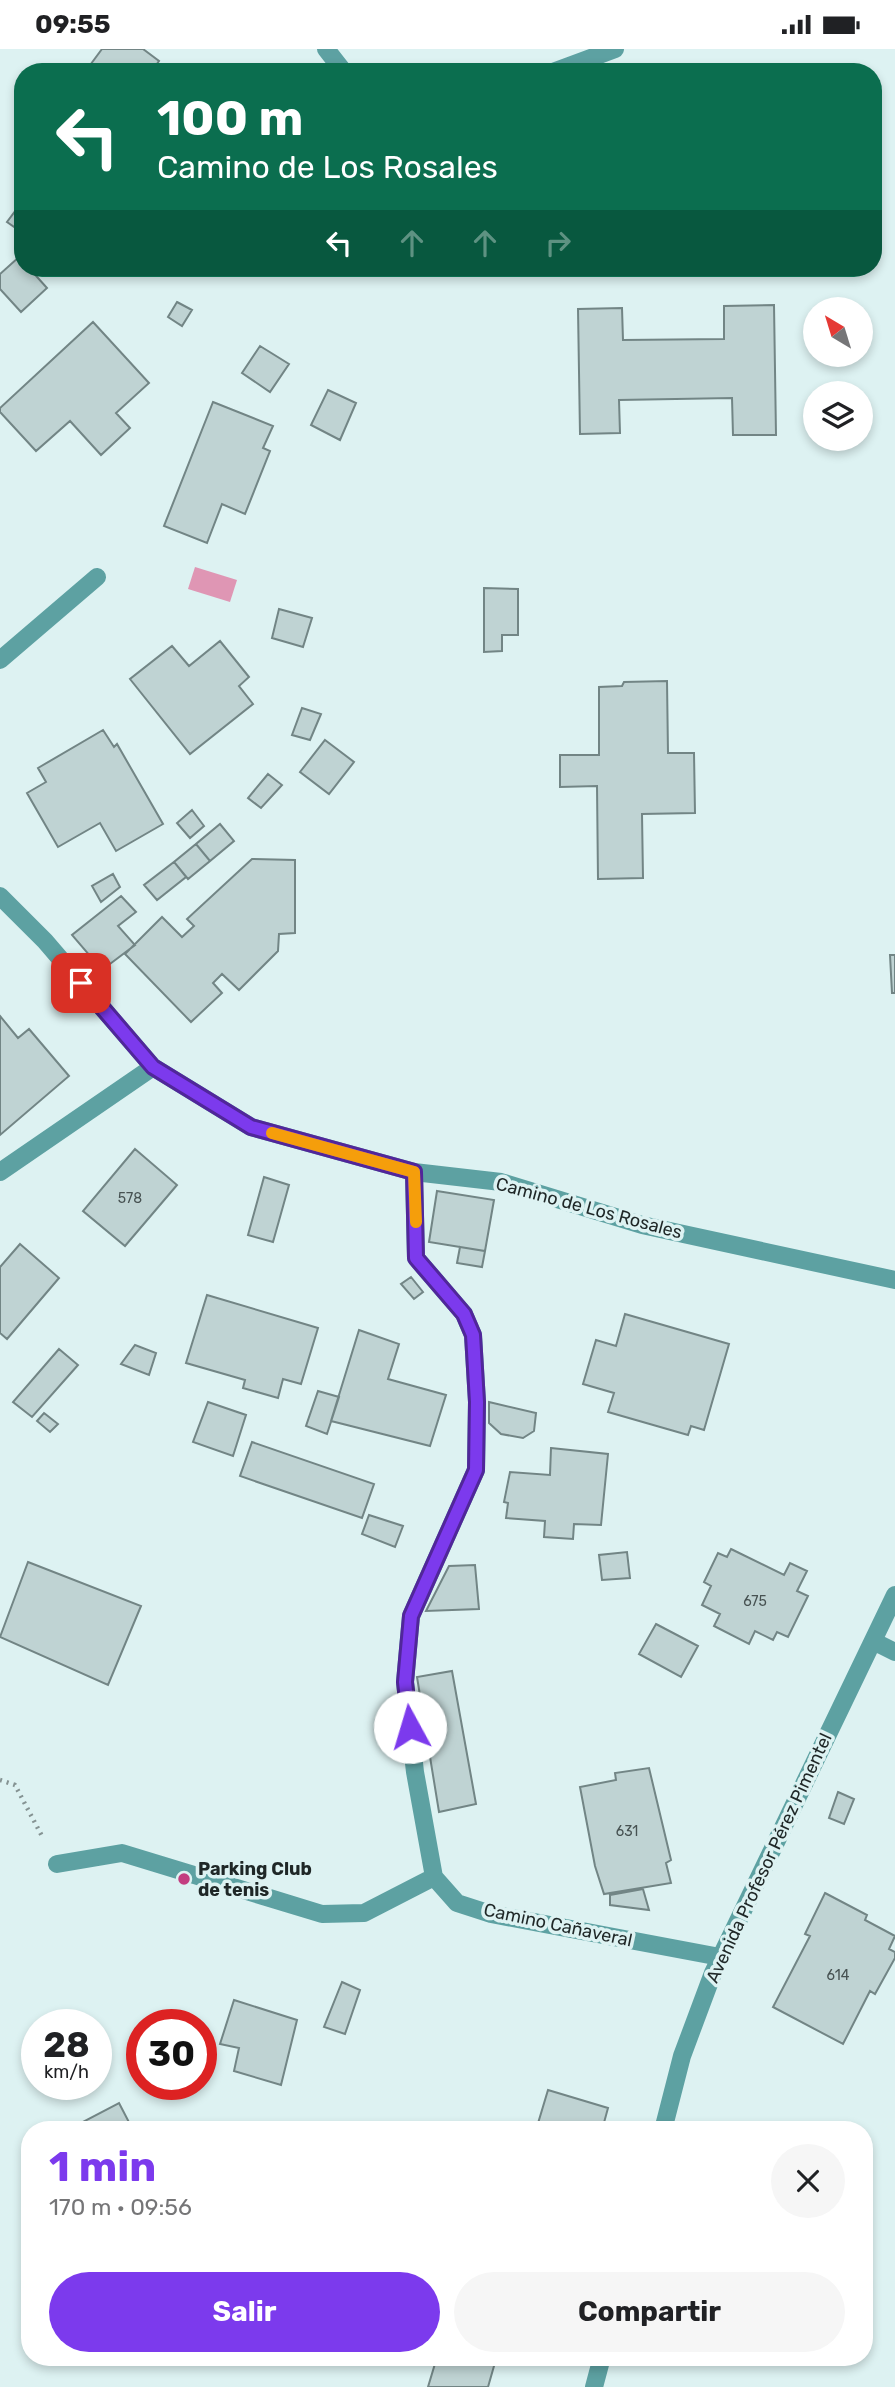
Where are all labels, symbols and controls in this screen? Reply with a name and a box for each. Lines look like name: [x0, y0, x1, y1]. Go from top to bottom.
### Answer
text: 09:55: [35, 9, 111, 40]
text: 100 m: [157, 89, 303, 147]
icon: left: [42, 91, 133, 182]
text: Camino de Los Rosales: [157, 148, 498, 186]
icon: left: [320, 224, 358, 262]
icon: ahead: [393, 224, 431, 262]
icon: ahead: [466, 224, 504, 262]
icon: right: [539, 224, 577, 262]
north arrow: [803, 297, 873, 367]
map controls: [803, 297, 873, 451]
button: layers: [803, 381, 873, 451]
pin: [51, 953, 111, 1013]
icon: arrive: [62, 964, 100, 1002]
street label: Camino de Los Rosales: [494, 1173, 684, 1243]
house number: 578: [118, 1190, 142, 1207]
house number: 675: [743, 1593, 767, 1610]
position arrow: [373, 1690, 447, 1764]
street label: Avenida Profesor Pérez Pimentel: [701, 1730, 837, 1986]
house number: 631: [616, 1823, 638, 1840]
place label: Parking Club de tenis: [198, 1858, 312, 1901]
marker: Parking Club de tenis: [176, 1871, 192, 1887]
street label: Camino Cañaveral: [482, 1899, 634, 1951]
house number: 614: [827, 1967, 850, 1984]
speed limit sign: 30: [126, 2009, 217, 2100]
text: 28: [43, 2024, 90, 2066]
text: km/h: [44, 2061, 89, 2083]
text: 1 min: [49, 2142, 156, 2192]
button: close: [771, 2144, 845, 2218]
text: 170 m · 09:56: [49, 2193, 192, 2221]
button: Salir: [49, 2272, 440, 2352]
button: Compartir: [454, 2272, 845, 2352]

